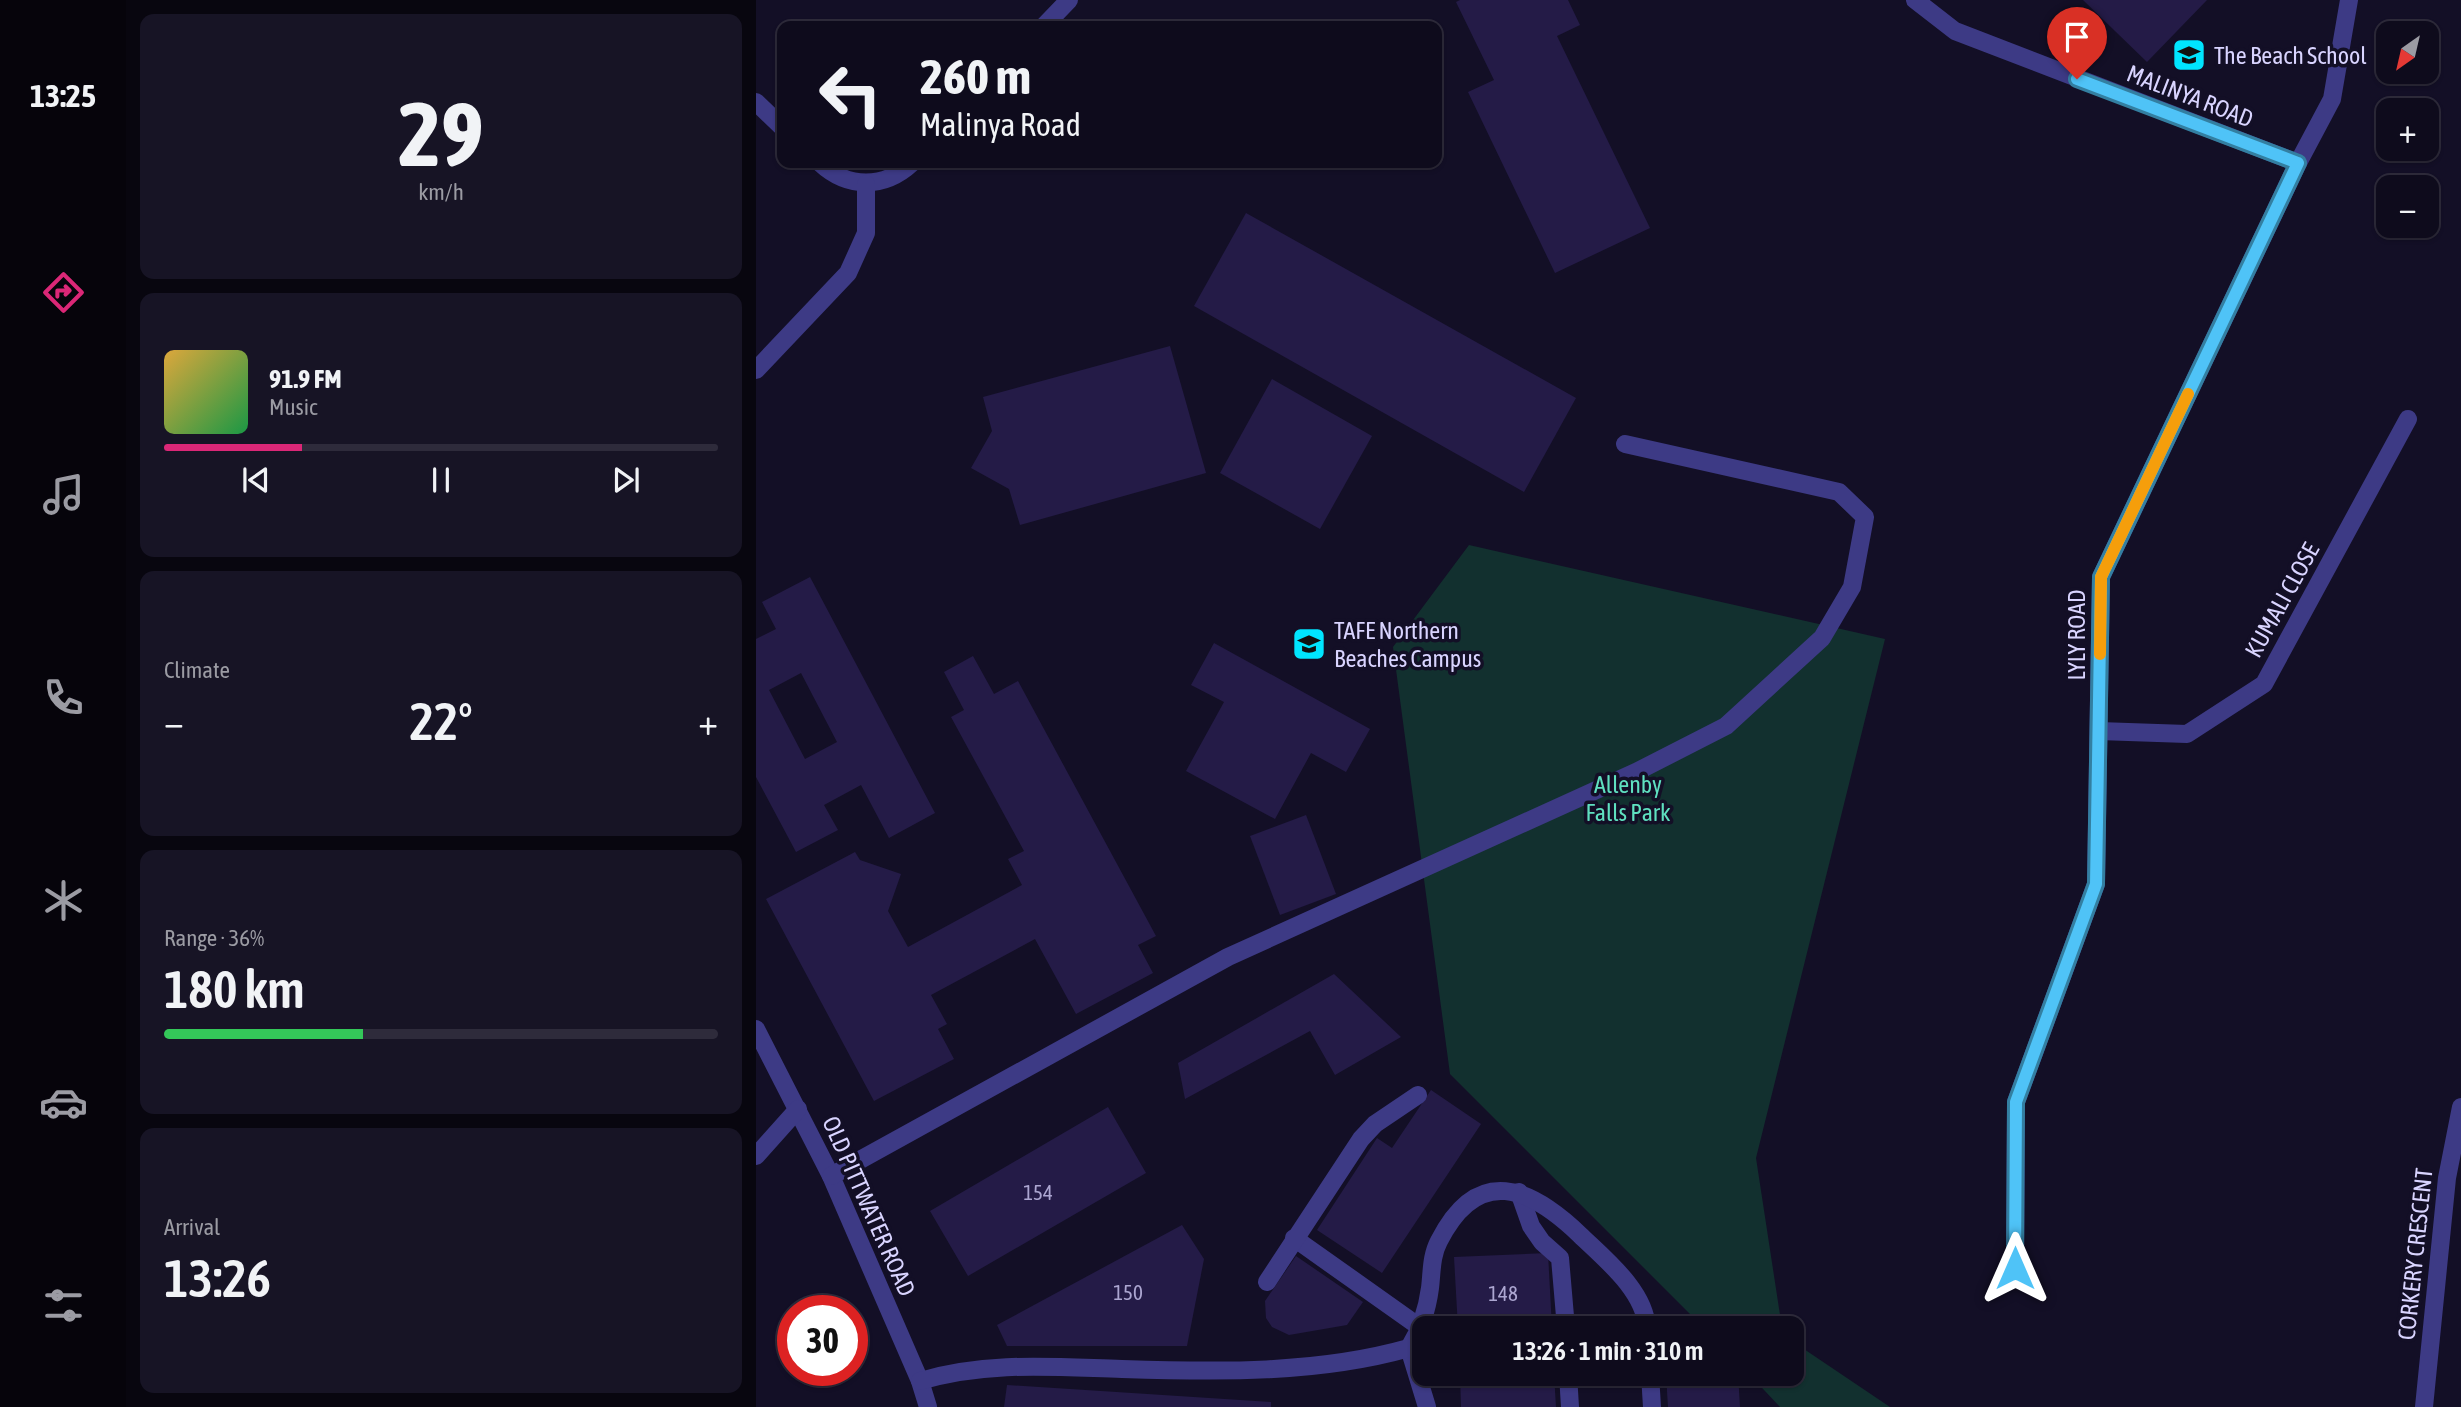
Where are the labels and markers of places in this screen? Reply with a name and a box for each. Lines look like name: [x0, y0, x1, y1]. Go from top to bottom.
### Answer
pin: [2047, 7, 2107, 79]
school or university icon: The Beach School: [2170, 36, 2208, 74]
place label: The Beach School: [2214, 42, 2367, 69]
place label: TAFE Northern Beaches Campus: [1334, 617, 1481, 672]
school or university icon: TAFE Northern Beaches Campus: [1290, 625, 1328, 663]

